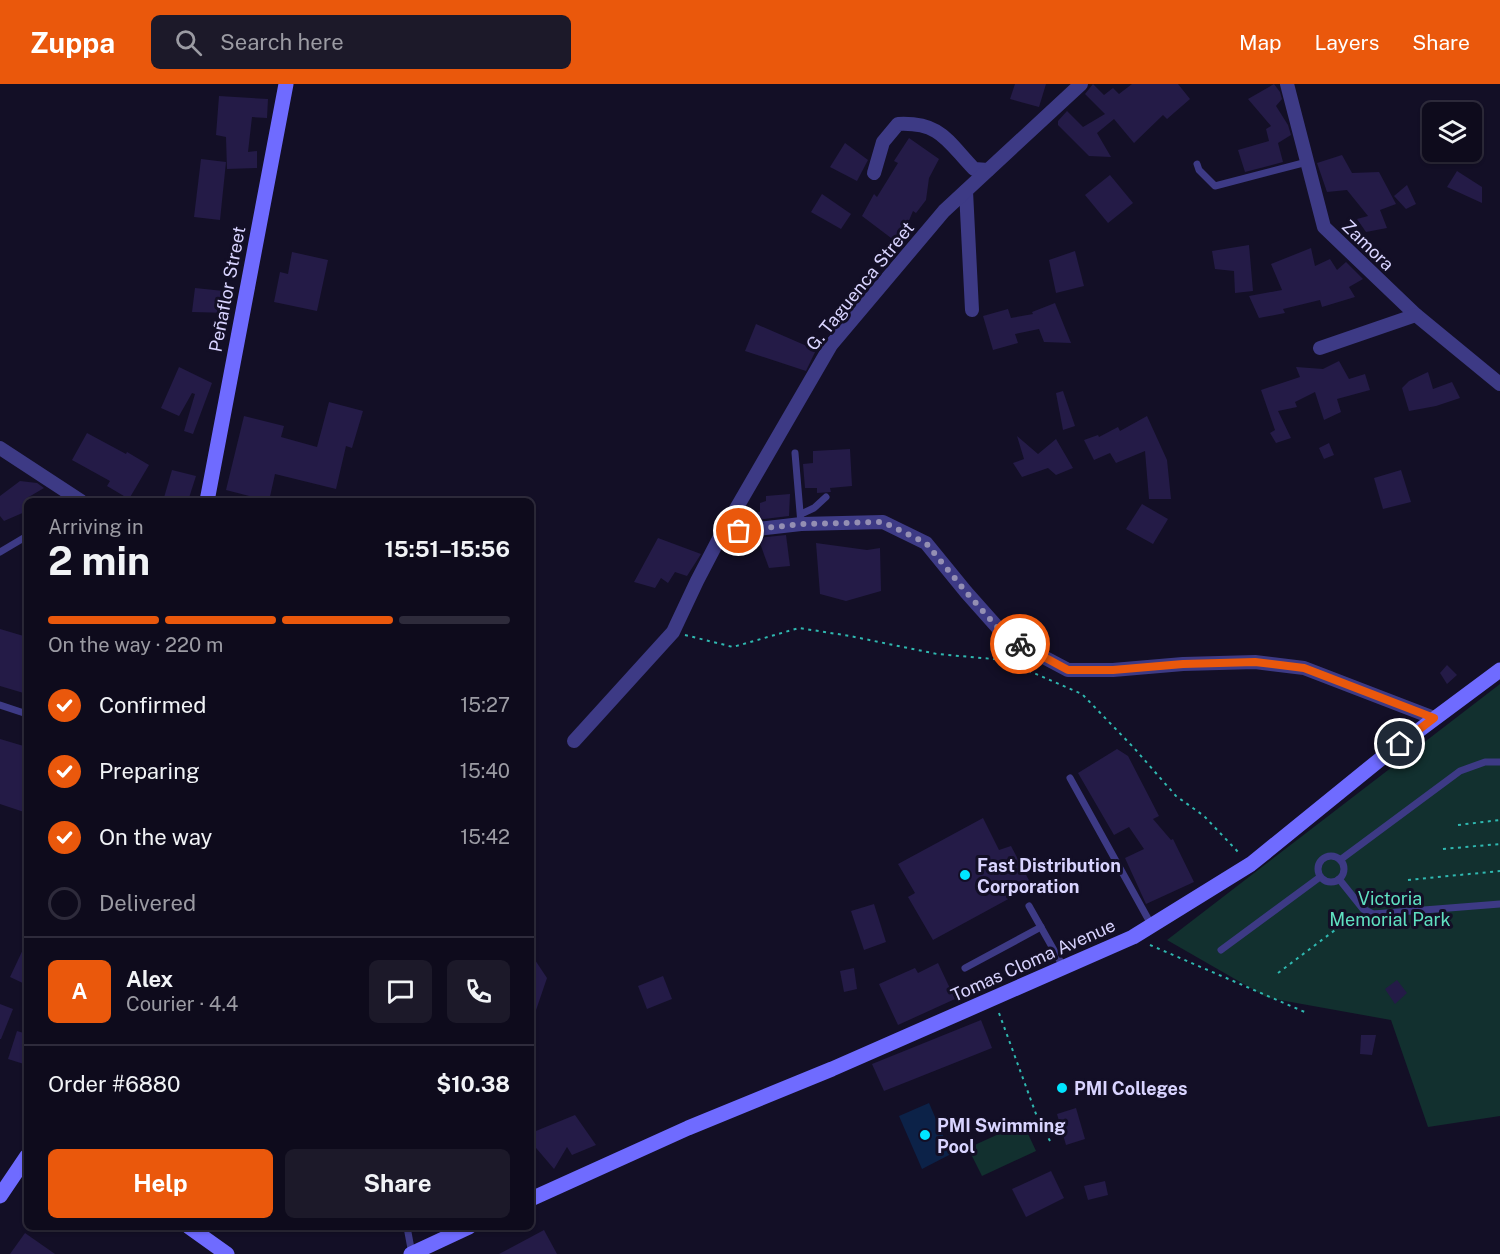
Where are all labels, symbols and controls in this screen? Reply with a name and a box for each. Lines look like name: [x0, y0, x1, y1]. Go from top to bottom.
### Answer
search box: [151, 15, 571, 69]
text: Zuppa: [30, 26, 115, 59]
icon: search: [172, 26, 205, 59]
text: Search here: [220, 29, 344, 55]
text: Map: [1239, 30, 1282, 55]
text: Layers: [1315, 30, 1379, 55]
text: Share: [1412, 30, 1470, 55]
map controls: [1422, 102, 1482, 162]
button: layers: [1422, 102, 1482, 162]
street label: Zamora: [1338, 215, 1398, 275]
street label: G. Taguenca Street: [802, 217, 918, 355]
street label: Peñaflor Street: [205, 224, 249, 354]
pin: [713, 505, 764, 556]
icon: bag: [722, 514, 755, 547]
text: Arriving in: [48, 515, 143, 539]
text: 15:51–15:56: [384, 536, 510, 562]
text: 2 min: [48, 538, 150, 584]
courier: [990, 614, 1050, 674]
icon: bike: [1004, 628, 1037, 661]
text: On the way · 220 m: [48, 633, 223, 657]
icon: check: [48, 689, 81, 722]
text: Confirmed: [99, 692, 206, 718]
text: 15:27: [460, 693, 510, 717]
pin: [1374, 718, 1425, 769]
icon: home: [1383, 727, 1416, 760]
icon: check: [48, 755, 81, 788]
text: Preparing: [99, 758, 200, 784]
text: 15:40: [460, 759, 510, 783]
icon: check: [48, 821, 81, 854]
text: On the way: [99, 824, 212, 850]
text: 15:42: [460, 825, 510, 849]
place label: Fast Distribution Corporation: [977, 855, 1121, 897]
marker: Fast Distribution Corporation: [958, 868, 972, 882]
park label: Victoria Memorial Park: [1329, 888, 1451, 930]
text: Delivered: [99, 890, 196, 916]
street label: Tomas Cloma Avenue: [948, 914, 1118, 1006]
button: chat: [369, 960, 432, 1023]
button: phone: [447, 960, 510, 1023]
text: Alex: [126, 966, 173, 992]
text: A: [72, 978, 87, 1004]
text: Courier · 4.4: [126, 992, 238, 1016]
text: Order #6880: [48, 1071, 180, 1097]
text: $10.38: [436, 1071, 510, 1097]
place label: PMI Colleges: [1074, 1078, 1187, 1099]
marker: PMI Colleges: [1055, 1081, 1069, 1095]
place label: PMI Swimming Pool: [937, 1115, 1066, 1157]
marker: PMI Swimming Pool: [918, 1128, 932, 1142]
button: Help: [48, 1149, 273, 1218]
button: Share: [285, 1149, 510, 1218]

